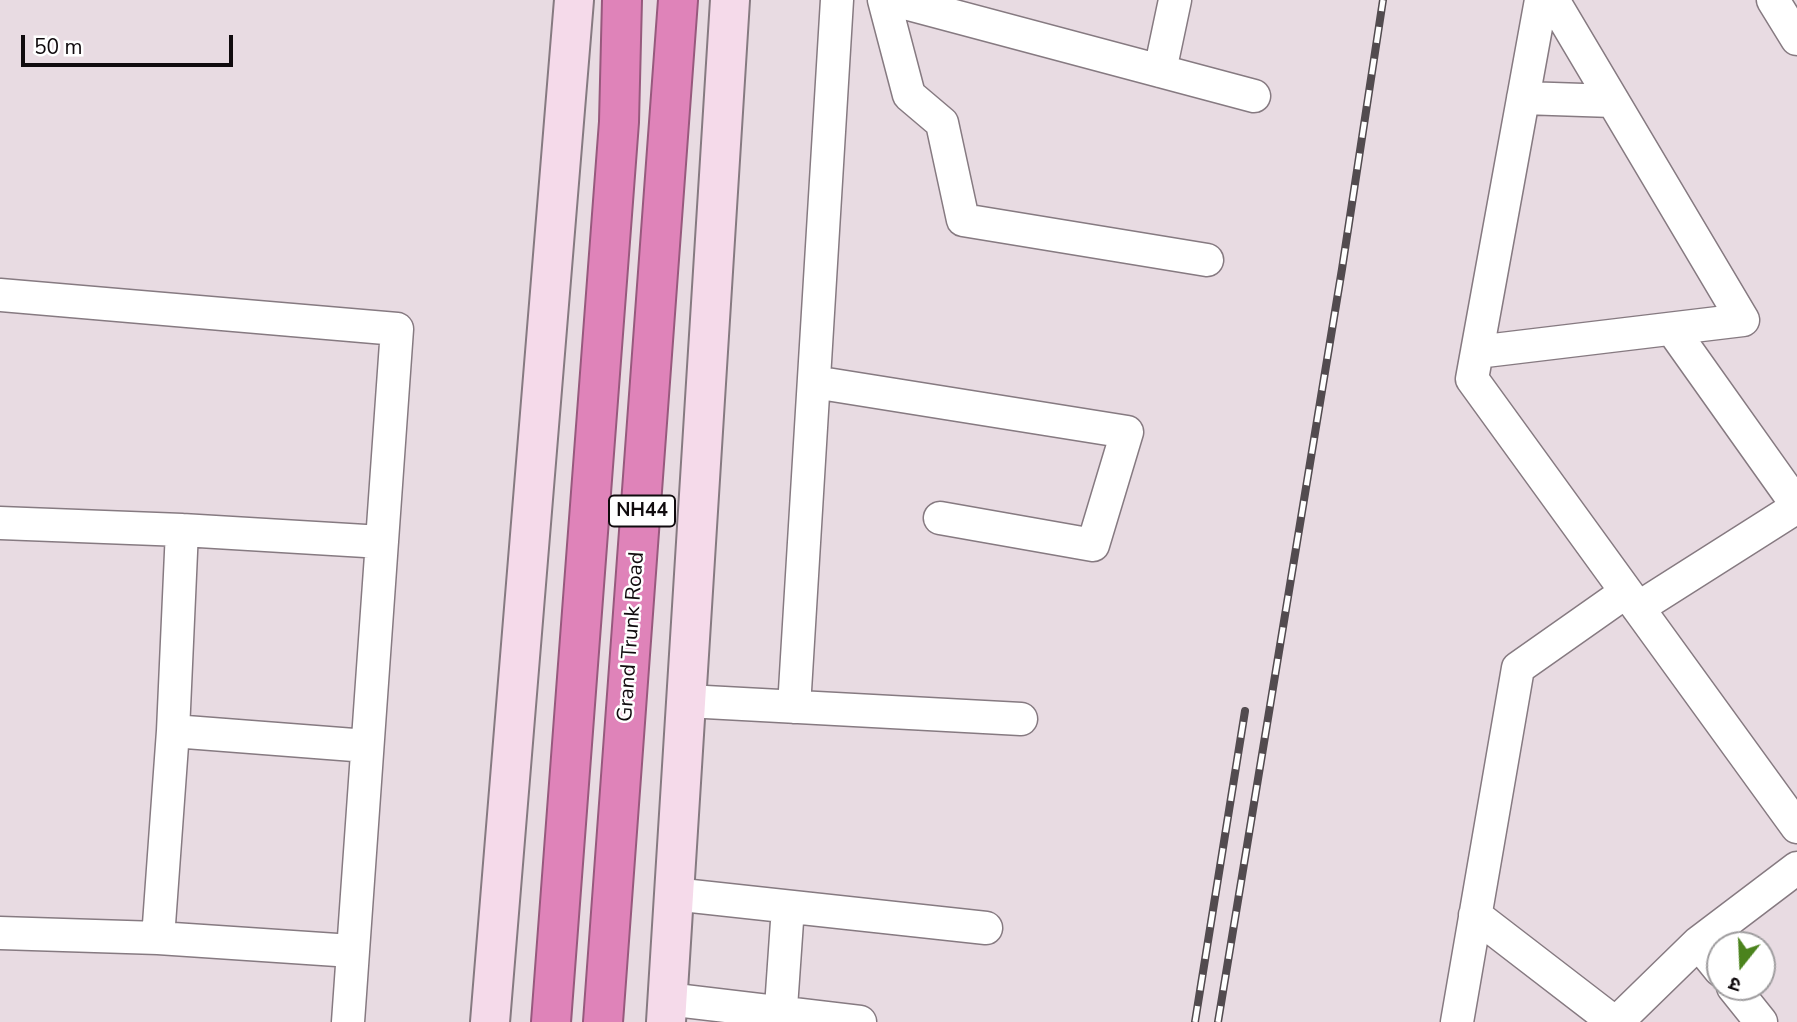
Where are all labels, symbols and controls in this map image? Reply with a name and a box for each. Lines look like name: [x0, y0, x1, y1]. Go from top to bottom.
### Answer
scale bar: [24, 21, 236, 65]
text: 50 m: [34, 33, 83, 61]
road number: NH44: [609, 496, 675, 526]
street label: Grand Trunk Road: [613, 551, 651, 723]
north arrow: [1706, 931, 1776, 1001]
text: उ: [1726, 970, 1744, 998]

